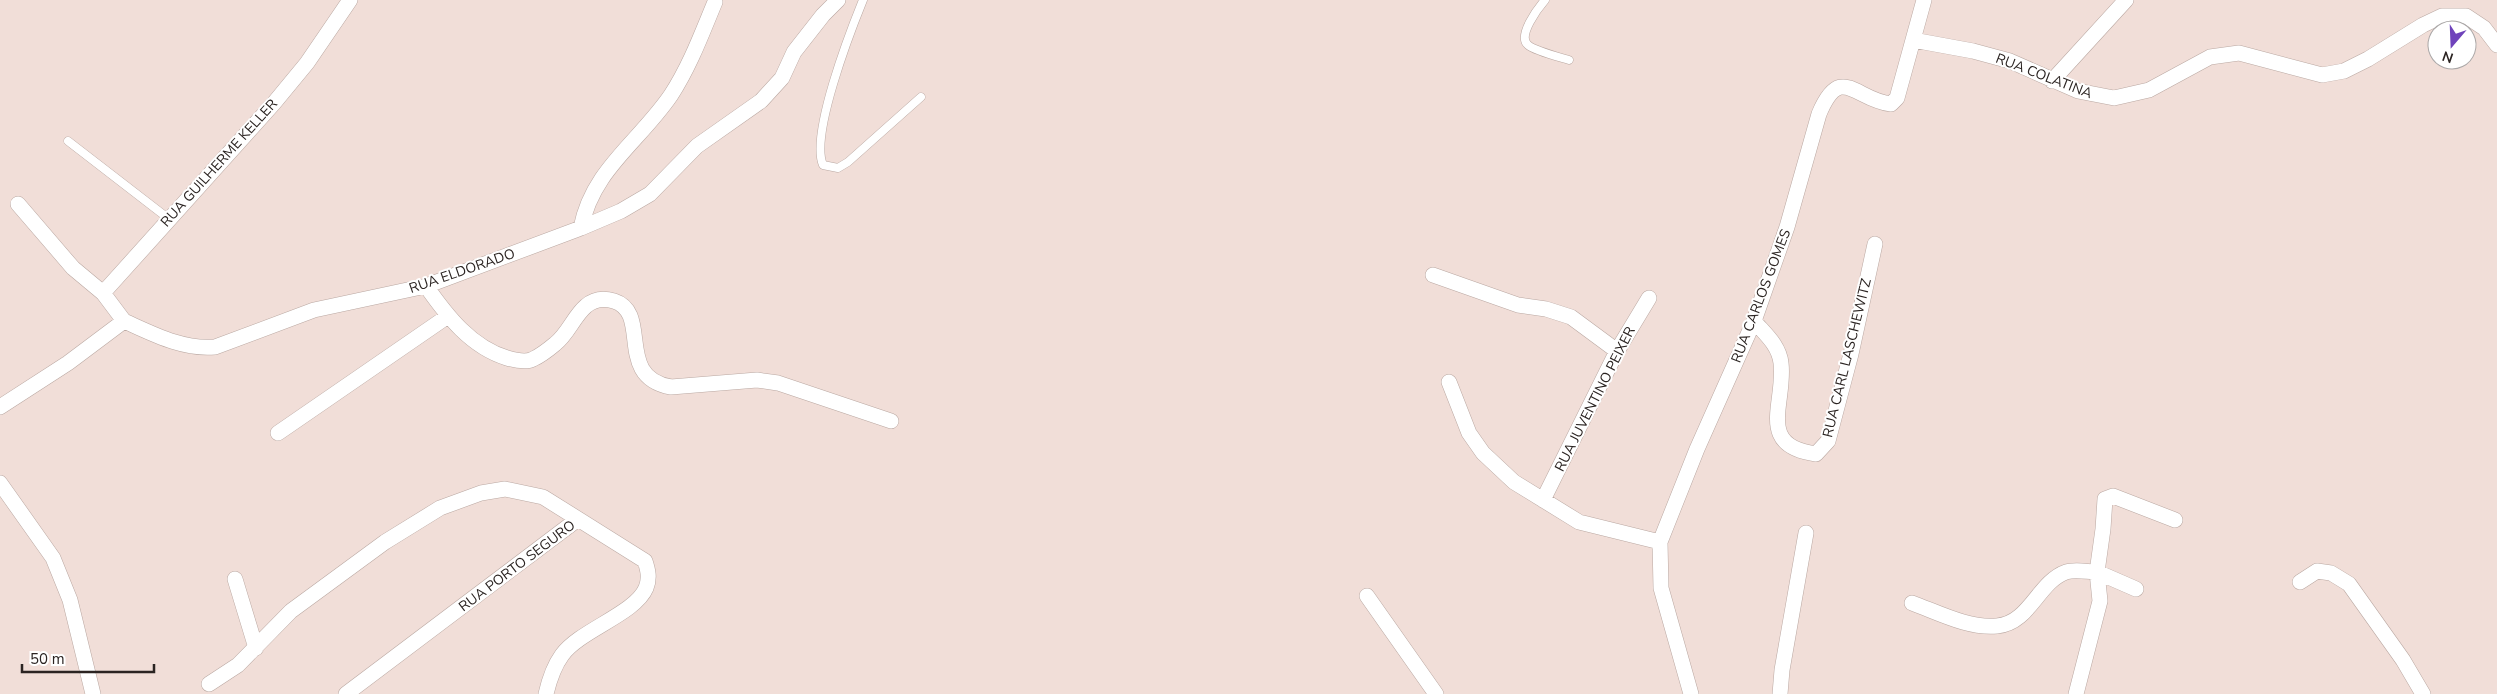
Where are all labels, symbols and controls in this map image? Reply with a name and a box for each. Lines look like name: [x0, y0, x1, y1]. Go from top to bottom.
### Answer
north arrow: [2427, 20, 2477, 70]
text: N: [2440, 46, 2456, 68]
street label: RUA COLATINA: [1993, 49, 2095, 103]
street label: RUA GUILHERME KELLER: [156, 95, 282, 231]
street label: RUA CARLOS GOMES: [1727, 226, 1795, 365]
street label: RUA ELDORADO: [407, 244, 517, 298]
street label: RUA CARL LASCHEWITZ: [1818, 277, 1876, 439]
street label: RUA JUVENTINO PEIXER: [1550, 323, 1640, 475]
street label: RUA PORTO SEGURO: [455, 516, 579, 616]
scale bar: [22, 642, 155, 674]
text: 50 m: [30, 649, 65, 669]

